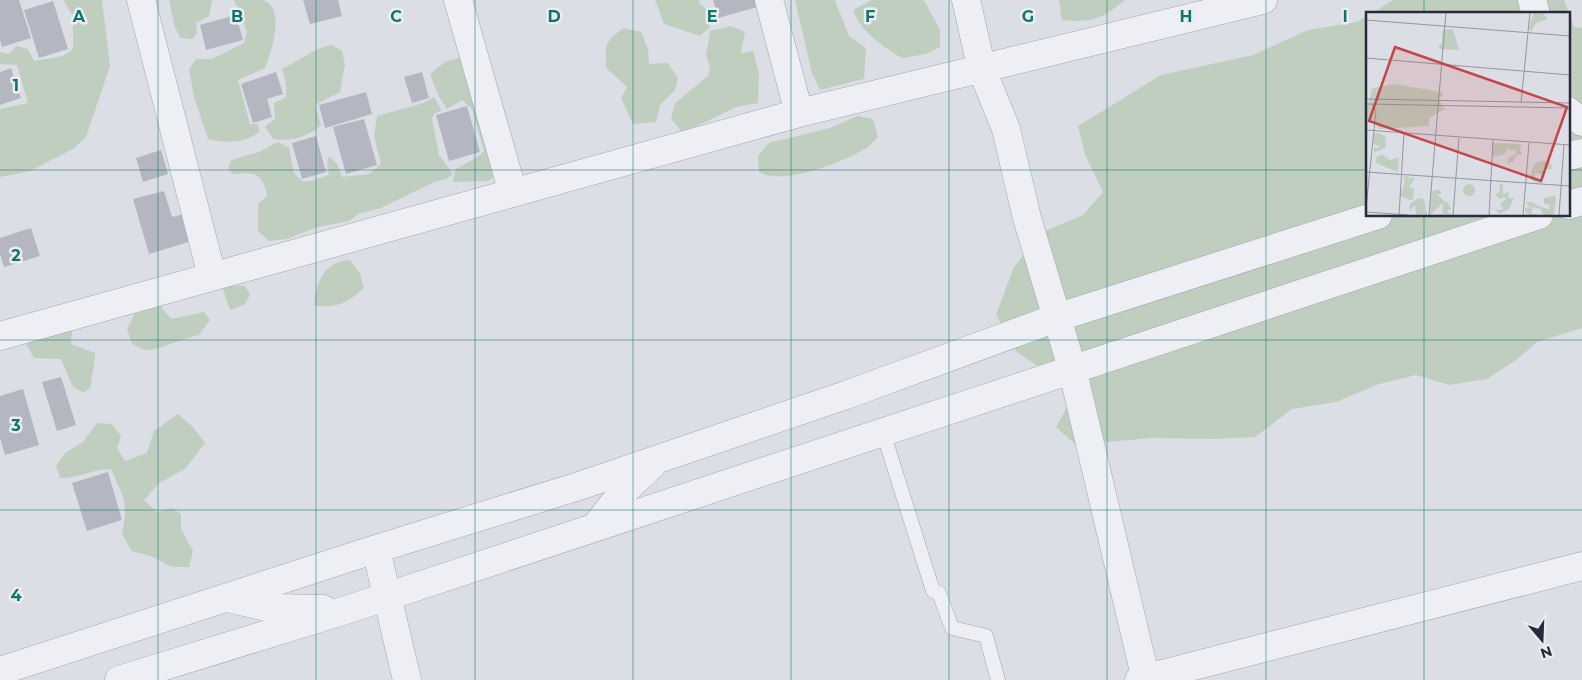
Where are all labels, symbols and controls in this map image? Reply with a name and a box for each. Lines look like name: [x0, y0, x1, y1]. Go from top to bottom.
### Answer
text: A: [72, 7, 86, 26]
text: B: [231, 7, 243, 26]
text: C: [390, 7, 402, 26]
text: D: [547, 7, 561, 26]
text: E: [707, 7, 717, 26]
text: F: [865, 7, 875, 26]
text: G: [1022, 7, 1034, 26]
text: H: [1180, 7, 1192, 26]
text: I: [1342, 7, 1348, 26]
inset map: [1366, 12, 1570, 216]
text: 1: [13, 76, 19, 95]
text: 2: [11, 246, 21, 265]
text: 3: [10, 416, 21, 435]
text: 4: [10, 586, 22, 605]
north arrow: [1517, 615, 1567, 665]
text: N: [1538, 642, 1555, 663]

